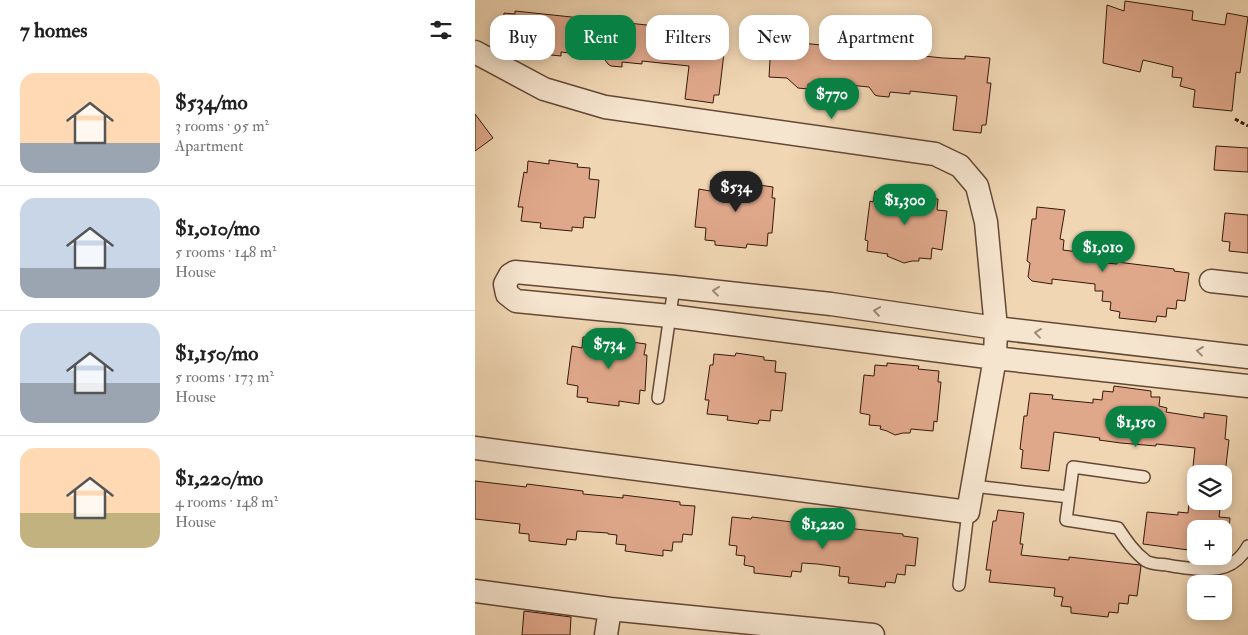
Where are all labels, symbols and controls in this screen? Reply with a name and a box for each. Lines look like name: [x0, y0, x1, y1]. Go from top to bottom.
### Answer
chip: Buy: [490, 15, 555, 60]
chip: Rent: [565, 15, 636, 60]
chip: Filters: [646, 15, 729, 60]
chip: New: [739, 15, 809, 60]
chip: Apartment: [819, 15, 932, 60]
icon: filters: [427, 16, 455, 44]
text: 7 homes: [20, 17, 87, 44]
pin: $770: [802, 78, 862, 120]
text: $770: [816, 84, 848, 104]
text: $534/mo: [175, 89, 248, 116]
icon: home: [60, 93, 120, 153]
text: 3 rooms · 95 m²: [175, 116, 269, 136]
text: Apartment: [175, 136, 243, 156]
pin: $534: [706, 170, 766, 213]
text: $534: [721, 177, 751, 197]
pin: $1,300: [864, 184, 946, 226]
text: $1,300: [884, 190, 926, 210]
text: $1,010/mo: [175, 215, 260, 242]
icon: home: [60, 218, 120, 278]
pin: $1,010: [1062, 230, 1144, 273]
text: $1,010: [1083, 237, 1123, 257]
text: 5 rooms · 148 m²: [175, 242, 277, 262]
text: House: [175, 262, 216, 282]
one-way arrow: [711, 286, 719, 297]
one-way arrow: [873, 306, 881, 317]
pin: $734: [579, 328, 639, 370]
one-way arrow: [1034, 328, 1042, 339]
text: $734: [593, 334, 625, 354]
text: $1,150/mo: [175, 340, 258, 367]
icon: home: [60, 343, 120, 403]
one-way arrow: [1195, 346, 1203, 357]
text: 5 rooms · 173 m²: [175, 367, 274, 387]
text: House: [175, 387, 216, 407]
pin: $1,150: [1095, 406, 1177, 448]
text: $1,150: [1116, 412, 1156, 432]
text: $1,220/mo: [175, 465, 263, 492]
map controls: [1187, 465, 1232, 620]
button: layers: [1187, 465, 1232, 510]
icon: home: [60, 468, 120, 528]
text: 4 rooms · 148 m²: [175, 492, 278, 512]
pin: $1,220: [782, 508, 864, 550]
text: House: [175, 512, 216, 532]
text: $1,220: [802, 514, 845, 534]
button: +: [1187, 520, 1232, 565]
button: −: [1187, 575, 1232, 620]

